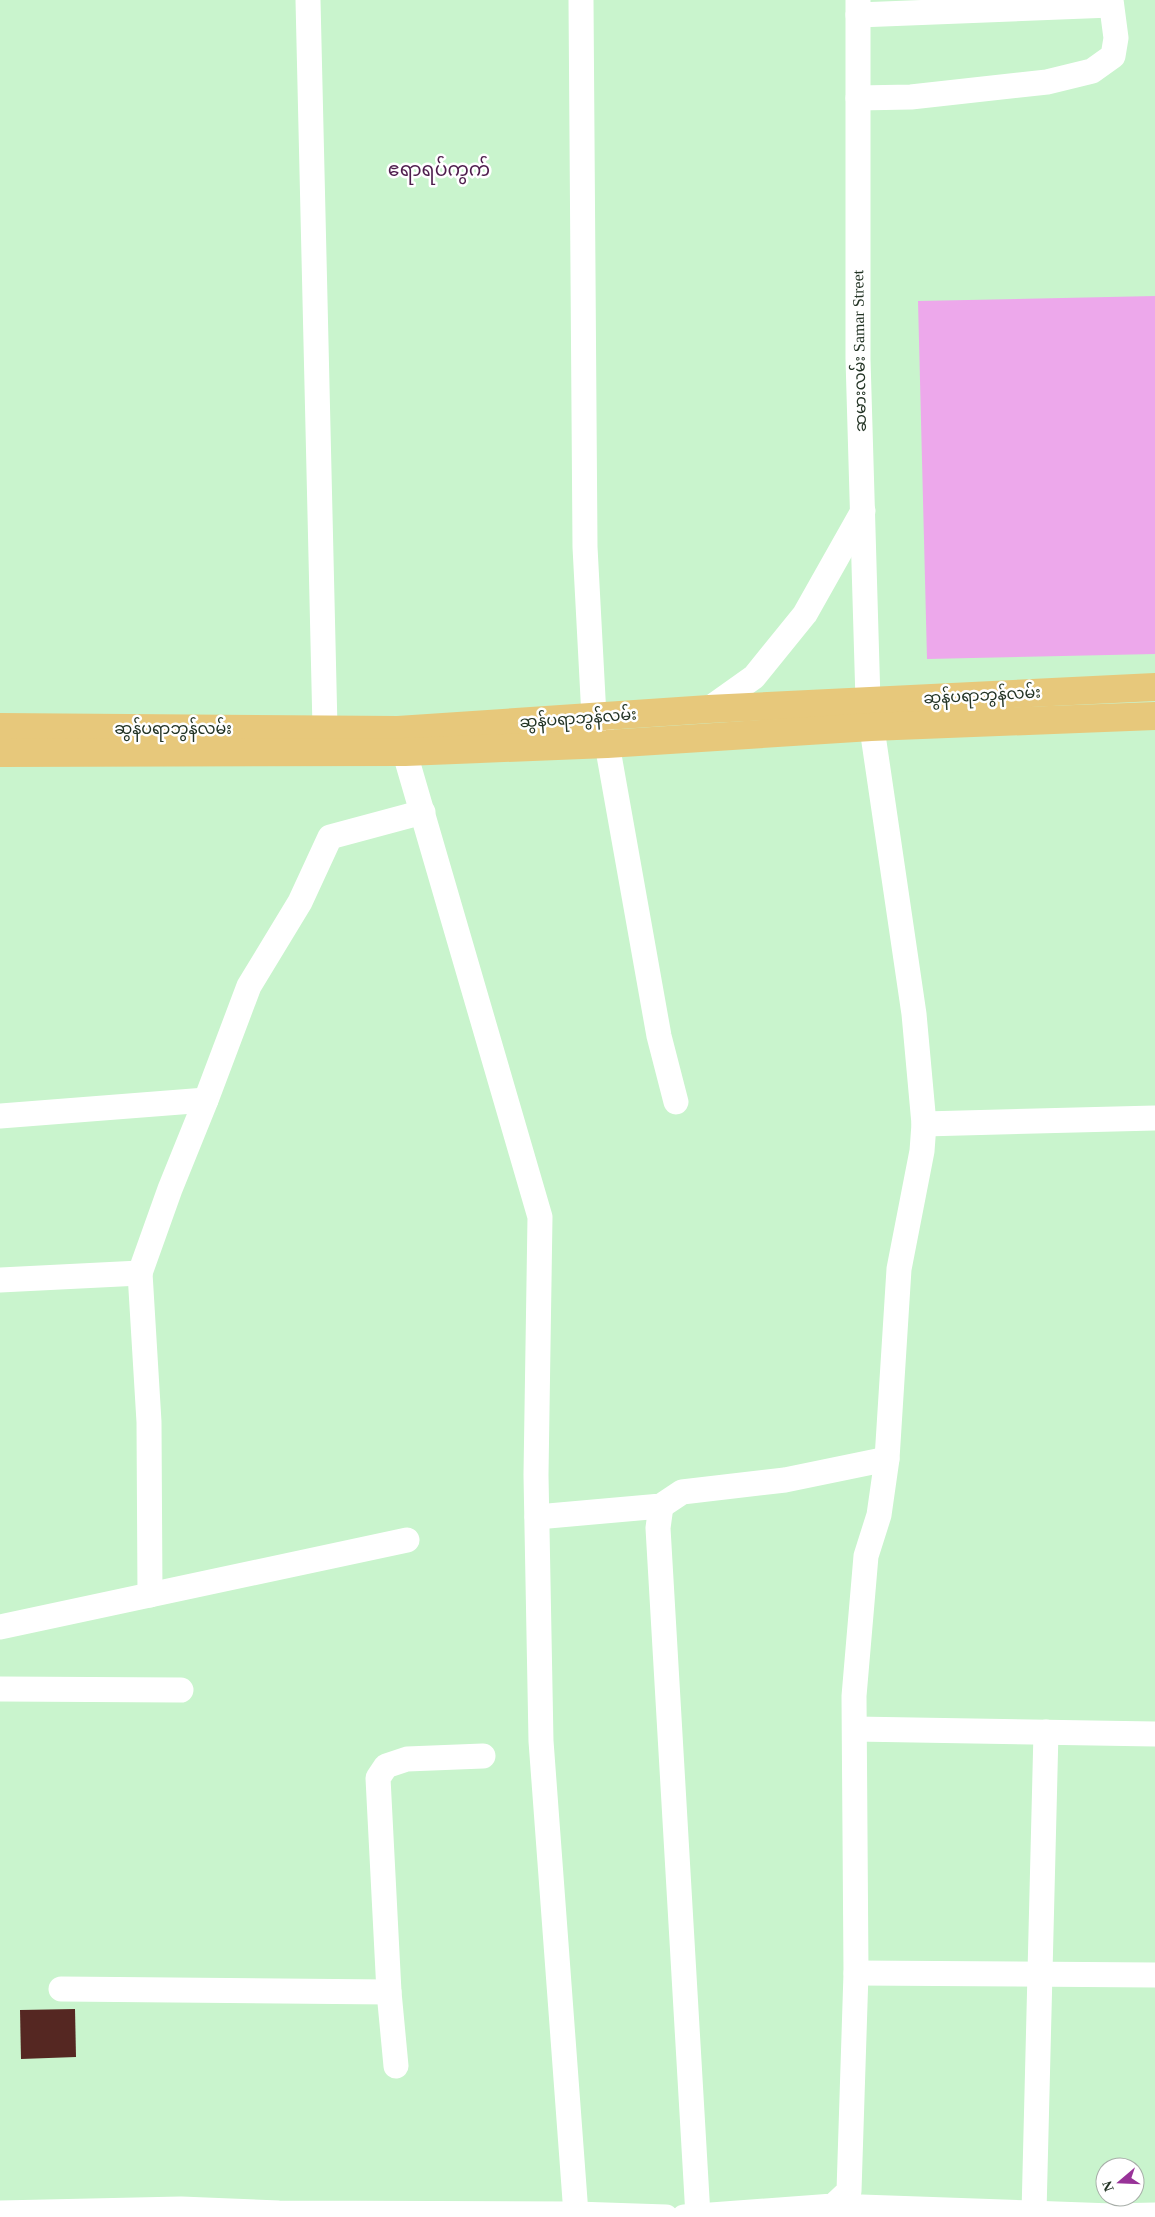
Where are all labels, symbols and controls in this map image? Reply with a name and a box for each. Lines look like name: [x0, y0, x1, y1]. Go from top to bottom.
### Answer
district label: ဧရာရပ်ကွက်: [388, 155, 490, 185]
street label: ဆမားလမ်း Samar Street: [846, 269, 869, 432]
street label: ဆွန်ပရာဘွန်လမ်း: [923, 680, 1042, 712]
street label: ဆွန်ပရာဘွန်လမ်း: [518, 702, 638, 736]
street label: ဆွန်ပရာဘွန်လမ်း: [114, 717, 232, 742]
north arrow: [1095, 2157, 1145, 2207]
text: N: [1099, 2179, 1117, 2193]

